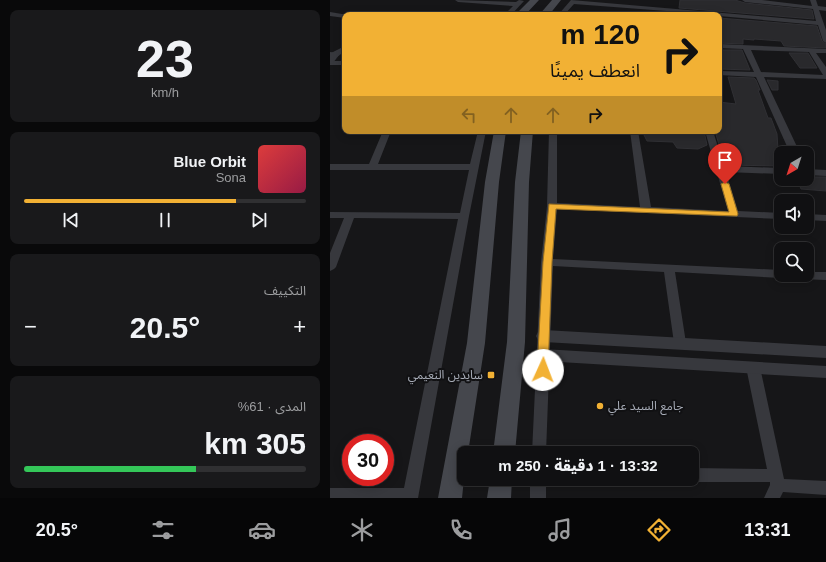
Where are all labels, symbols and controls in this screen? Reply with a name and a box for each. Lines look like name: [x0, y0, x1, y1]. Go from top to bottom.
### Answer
text: 120 m: [561, 19, 640, 50]
icon: right: [654, 28, 706, 80]
text: 23: [136, 30, 194, 88]
text: انعطف يمينًا: [550, 61, 640, 81]
text: km/h: [151, 85, 179, 100]
icon: left: [458, 104, 480, 126]
icon: ahead: [500, 104, 522, 126]
icon: ahead: [542, 104, 564, 126]
icon: right: [584, 104, 606, 126]
pin: [708, 143, 742, 184]
north arrow: [774, 146, 814, 186]
map controls: [774, 146, 814, 282]
icon: arrive: [714, 149, 736, 171]
text: Blue Orbit: [173, 153, 246, 170]
text: Sona: [216, 170, 246, 185]
button: sound: [774, 194, 814, 234]
icon: previous: [60, 209, 82, 231]
icon: pause: [154, 209, 176, 231]
icon: next: [248, 209, 270, 231]
button: search: [774, 242, 814, 282]
text: التكييف: [264, 283, 306, 298]
text: 20.5°: [130, 311, 200, 344]
text: −: [24, 314, 37, 339]
text: +: [293, 314, 306, 339]
position arrow: [522, 349, 564, 391]
place label: سايدين النعيمي: [408, 368, 483, 385]
marker: سايدين النعيمي: [486, 370, 496, 380]
text: المدى · 61%: [238, 399, 306, 414]
place label: جامع السيد علي: [608, 399, 683, 416]
marker: جامع السيد علي: [595, 401, 605, 411]
text: 305 km: [204, 427, 306, 460]
speed limit sign: 30: [342, 434, 394, 486]
text: 13:32 · 1 دقيقة · 250 m: [498, 457, 658, 474]
icon: filters: [149, 516, 177, 544]
icon: car: [248, 516, 276, 544]
icon: climate: [348, 516, 376, 544]
icon: phone: [447, 516, 475, 544]
icon: music: [546, 516, 574, 544]
icon: directions: [645, 516, 673, 544]
text: 20.5°: [36, 520, 78, 540]
text: 13:31: [744, 520, 790, 540]

